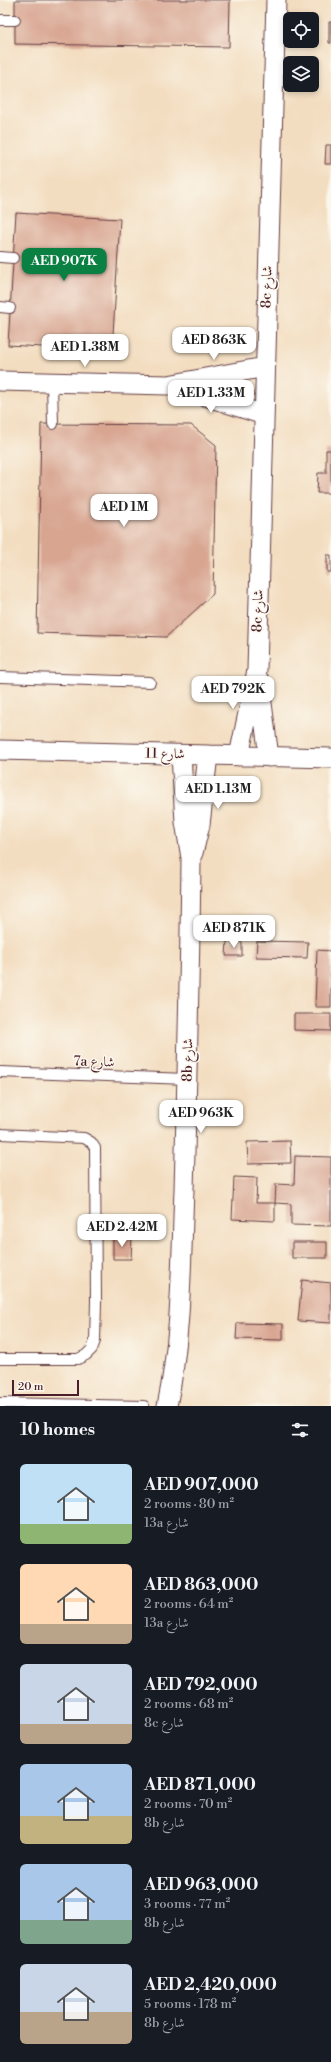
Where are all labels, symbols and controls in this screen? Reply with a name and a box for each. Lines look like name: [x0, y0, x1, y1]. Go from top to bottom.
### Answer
map controls: [283, 12, 319, 92]
button: locate: [283, 12, 319, 48]
button: layers: [283, 56, 319, 92]
pin: AED 907K: [23, 248, 105, 282]
text: AED 907K: [31, 253, 97, 269]
street label: 8c شارع: [257, 265, 279, 309]
pin: AED 863K: [173, 327, 255, 361]
text: AED 863K: [181, 332, 247, 348]
pin: AED 1.38M: [39, 334, 131, 368]
text: AED 1.38M: [51, 339, 119, 355]
pin: AED 1.33M: [165, 380, 257, 414]
text: AED 1.33M: [177, 385, 245, 401]
pin: AED 1M: [91, 494, 157, 528]
text: AED 1M: [99, 499, 149, 515]
street label: 8c شارع: [248, 589, 270, 633]
pin: AED 792K: [192, 676, 274, 710]
text: AED 792K: [200, 681, 266, 697]
street label: شارع 11: [145, 745, 185, 765]
pin: AED 1.13M: [172, 776, 264, 810]
text: AED 1.13M: [185, 781, 251, 797]
pin: AED 871K: [193, 915, 275, 949]
text: AED 871K: [202, 920, 266, 936]
street label: 8b شارع: [179, 1038, 199, 1082]
street label: 7a شارع: [73, 1052, 115, 1074]
pin: AED 963K: [160, 1100, 242, 1134]
text: AED 963K: [168, 1105, 234, 1121]
pin: AED 2.42M: [76, 1214, 168, 1248]
text: AED 2.42M: [86, 1219, 158, 1235]
scale bar: [12, 1378, 79, 1397]
text: 20 m: [18, 1380, 43, 1394]
text: 10 homes: [20, 1419, 95, 1441]
icon: filters: [289, 1419, 311, 1441]
text: AED 907,000: [144, 1474, 259, 1496]
icon: home: [52, 1480, 100, 1528]
text: 2 rooms · 80 m²: [144, 1496, 234, 1512]
text: 13a شارع: [144, 1515, 189, 1531]
text: AED 863,000: [144, 1574, 258, 1596]
icon: home: [52, 1580, 100, 1628]
text: 2 rooms · 64 m²: [144, 1596, 233, 1612]
text: 13a شارع: [144, 1615, 189, 1631]
text: AED 792,000: [144, 1674, 258, 1696]
icon: home: [52, 1680, 100, 1728]
text: 2 rooms · 68 m²: [144, 1696, 233, 1712]
text: 8c شارع: [144, 1715, 184, 1731]
text: AED 871,000: [144, 1774, 256, 1796]
icon: home: [52, 1780, 100, 1828]
text: 2 rooms · 70 m²: [144, 1796, 232, 1812]
text: 8b شارع: [144, 1815, 185, 1831]
text: AED 963,000: [144, 1874, 258, 1896]
icon: home: [52, 1880, 100, 1928]
text: 3 rooms · 77 m²: [144, 1896, 230, 1912]
text: 8b شارع: [144, 1915, 185, 1931]
text: AED 2,420,000: [144, 1974, 277, 1996]
icon: home: [52, 1980, 100, 2028]
text: 5 rooms · 178 m²: [144, 1996, 236, 2012]
text: 8b شارع: [144, 2015, 185, 2031]

